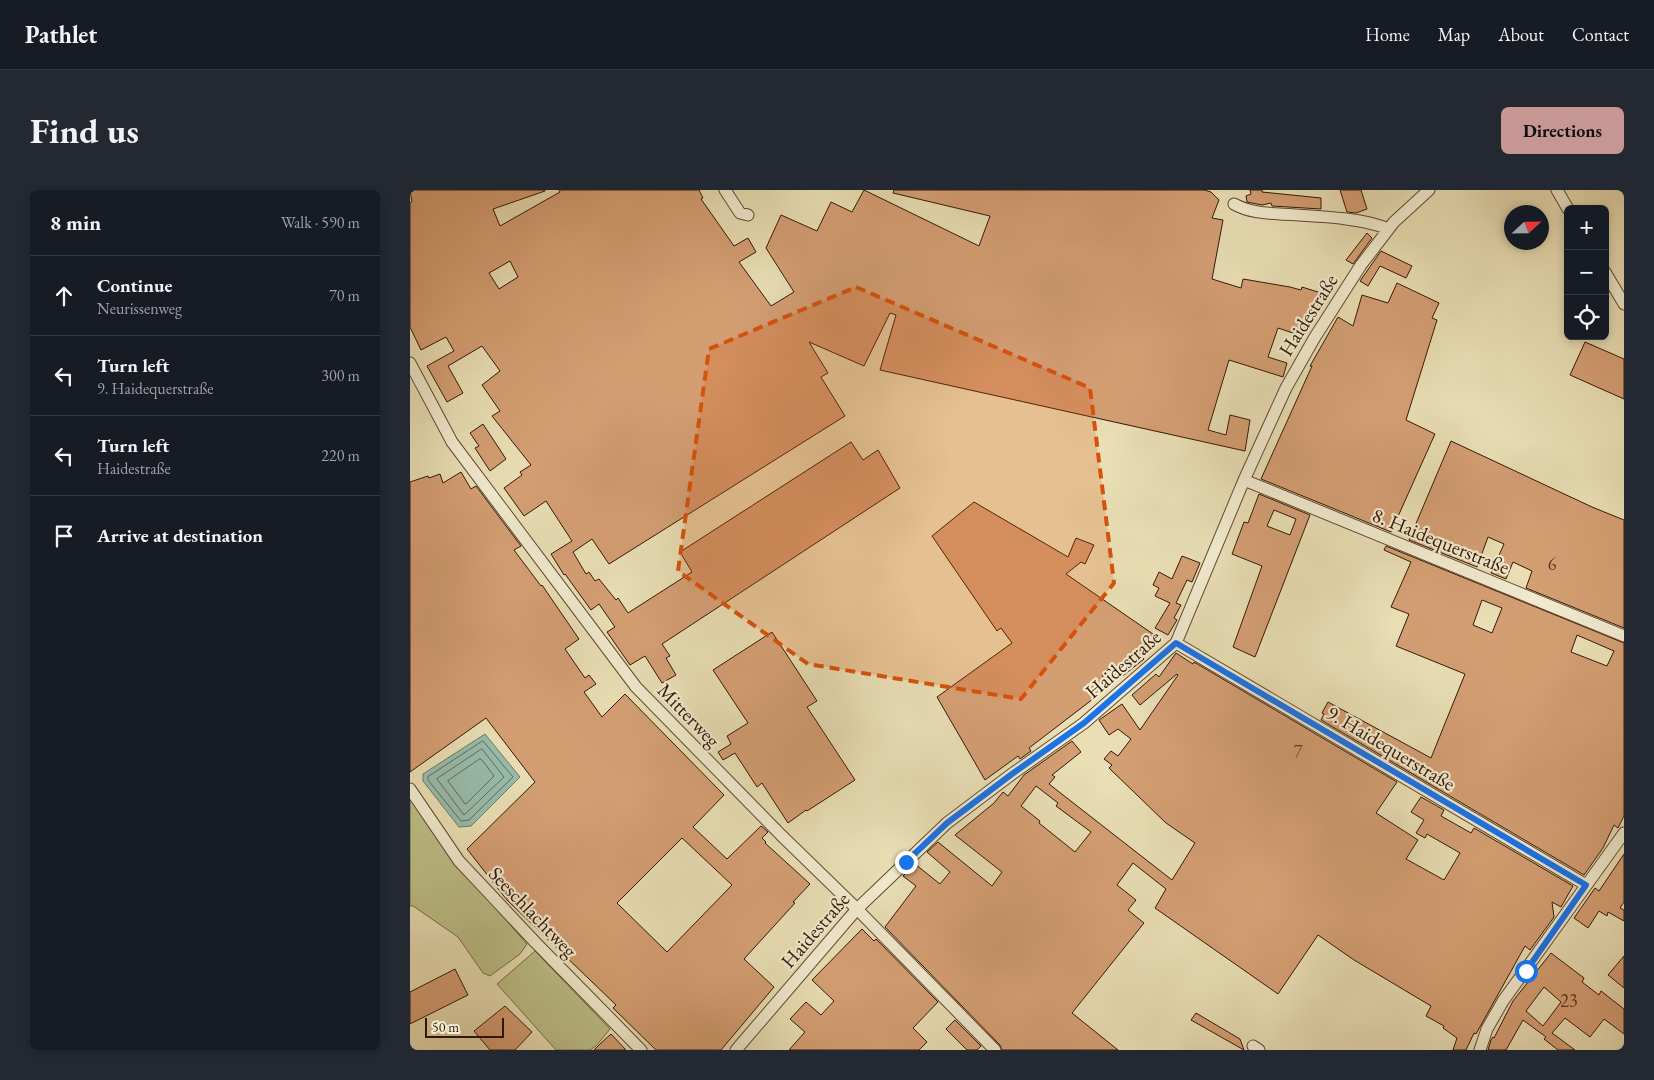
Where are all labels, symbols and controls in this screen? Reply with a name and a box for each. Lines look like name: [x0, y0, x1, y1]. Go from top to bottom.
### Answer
text: Pathlet: [25, 19, 97, 50]
text: Home: [1365, 23, 1410, 46]
text: Map: [1438, 23, 1470, 46]
text: About: [1498, 23, 1544, 46]
text: Contact: [1572, 23, 1629, 46]
button: Directions: [1501, 107, 1624, 154]
text: Find us: [30, 108, 139, 153]
north arrow: [1504, 205, 1549, 250]
map controls: [1564, 205, 1609, 340]
button: +: [1564, 205, 1609, 250]
text: 8 min: [50, 209, 101, 236]
text: Walk · 590 m: [281, 212, 360, 233]
button: −: [1564, 250, 1609, 295]
street label: Haidestraße: [1273, 269, 1344, 361]
text: Continue: [97, 273, 172, 298]
icon: ahead: [50, 282, 78, 310]
text: 70 m: [329, 285, 360, 306]
button: locate: [1564, 295, 1609, 340]
text: Neurissenweg: [97, 298, 182, 319]
text: Turn left: [97, 353, 169, 378]
icon: left: [50, 362, 78, 390]
text: 300 m: [321, 365, 360, 386]
text: 9. Haidequerstraße: [97, 378, 214, 399]
text: Turn left: [97, 433, 169, 458]
icon: left: [50, 442, 78, 470]
text: 220 m: [321, 445, 360, 466]
text: Haidestraße: [97, 458, 171, 479]
street label: 8. Haidequerstraße: [1369, 502, 1514, 580]
icon: arrive: [50, 522, 78, 550]
text: Arrive at destination: [97, 523, 263, 548]
house number: 6: [1548, 552, 1557, 575]
street label: Haidestraße: [1080, 624, 1167, 704]
street label: Mitterweg: [652, 677, 726, 753]
street label: 9. Haidequerstraße: [1322, 699, 1460, 797]
house number: 7: [1294, 740, 1303, 763]
route end: [895, 851, 918, 874]
street label: Seeschlachtweg: [483, 861, 583, 963]
street label: Haidestraße: [775, 886, 855, 973]
route start: [1515, 960, 1538, 983]
house number: 23: [1560, 989, 1578, 1012]
scale bar: [425, 1015, 504, 1038]
text: 50 m: [432, 1018, 459, 1036]

